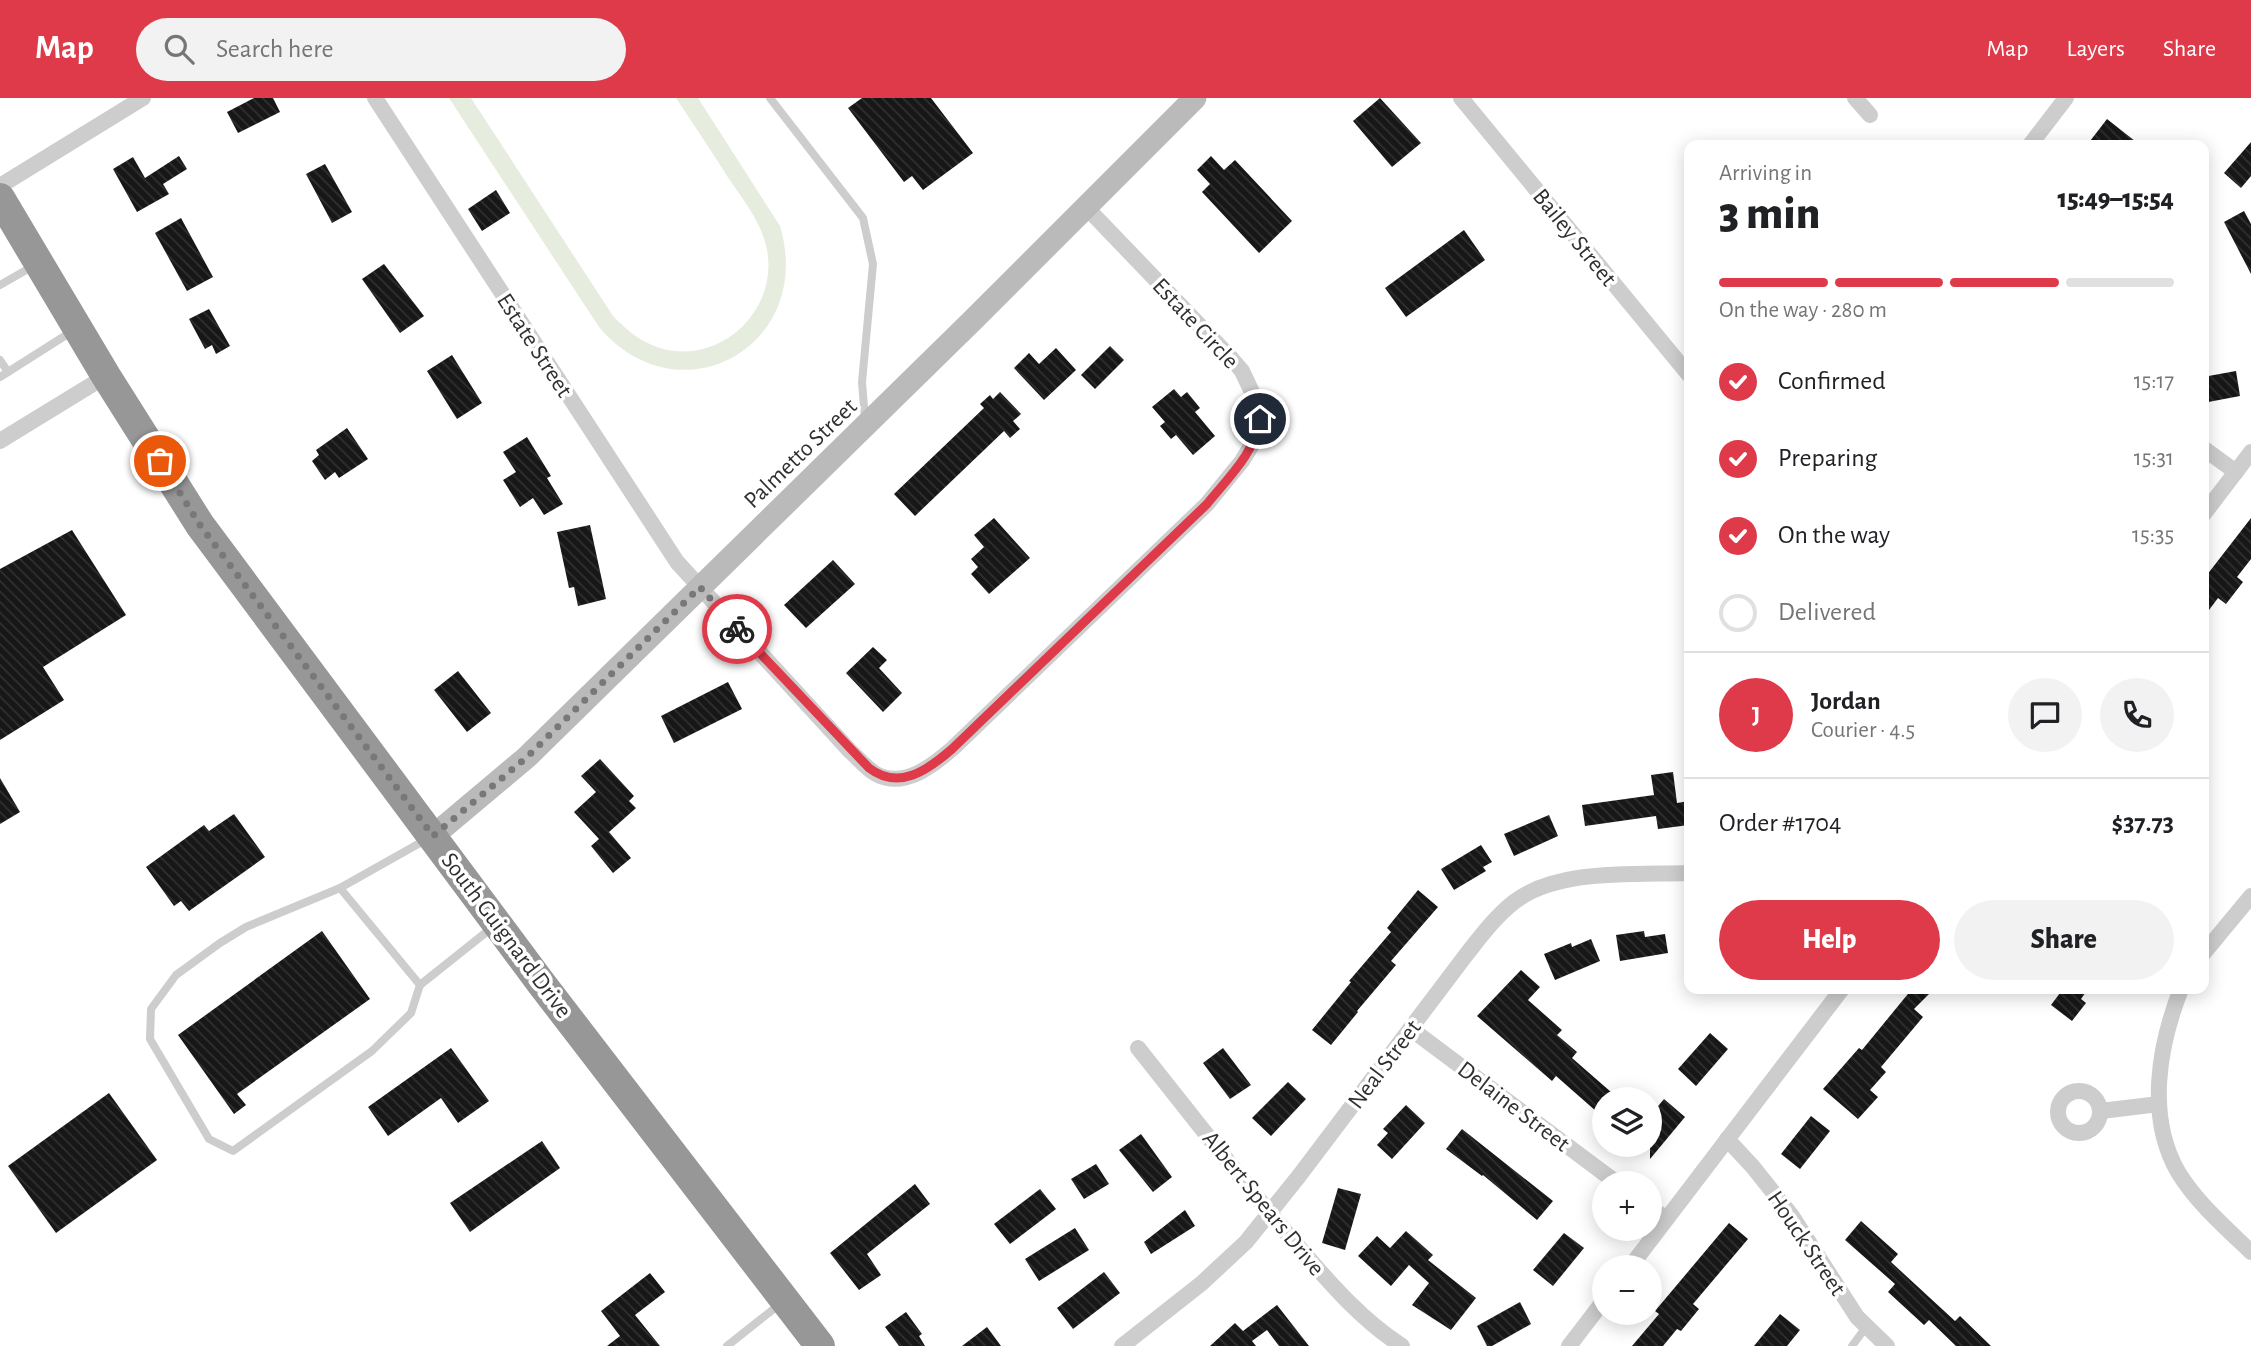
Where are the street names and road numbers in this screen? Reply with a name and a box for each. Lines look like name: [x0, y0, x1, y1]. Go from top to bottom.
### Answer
street label: Bailey Street: [1528, 184, 1621, 291]
street label: Estate Circle: [1148, 274, 1243, 373]
street label: Estate Street: [492, 290, 577, 402]
street label: Palmetto Street: [740, 394, 862, 513]
street label: South Guignard Drive: [436, 849, 576, 1023]
street label: Neal Street: [1344, 1015, 1426, 1114]
street label: Delaine Street: [1453, 1057, 1574, 1157]
street label: Albert Spears Drive: [1198, 1127, 1329, 1281]
street label: Houck Street: [1763, 1187, 1850, 1301]

